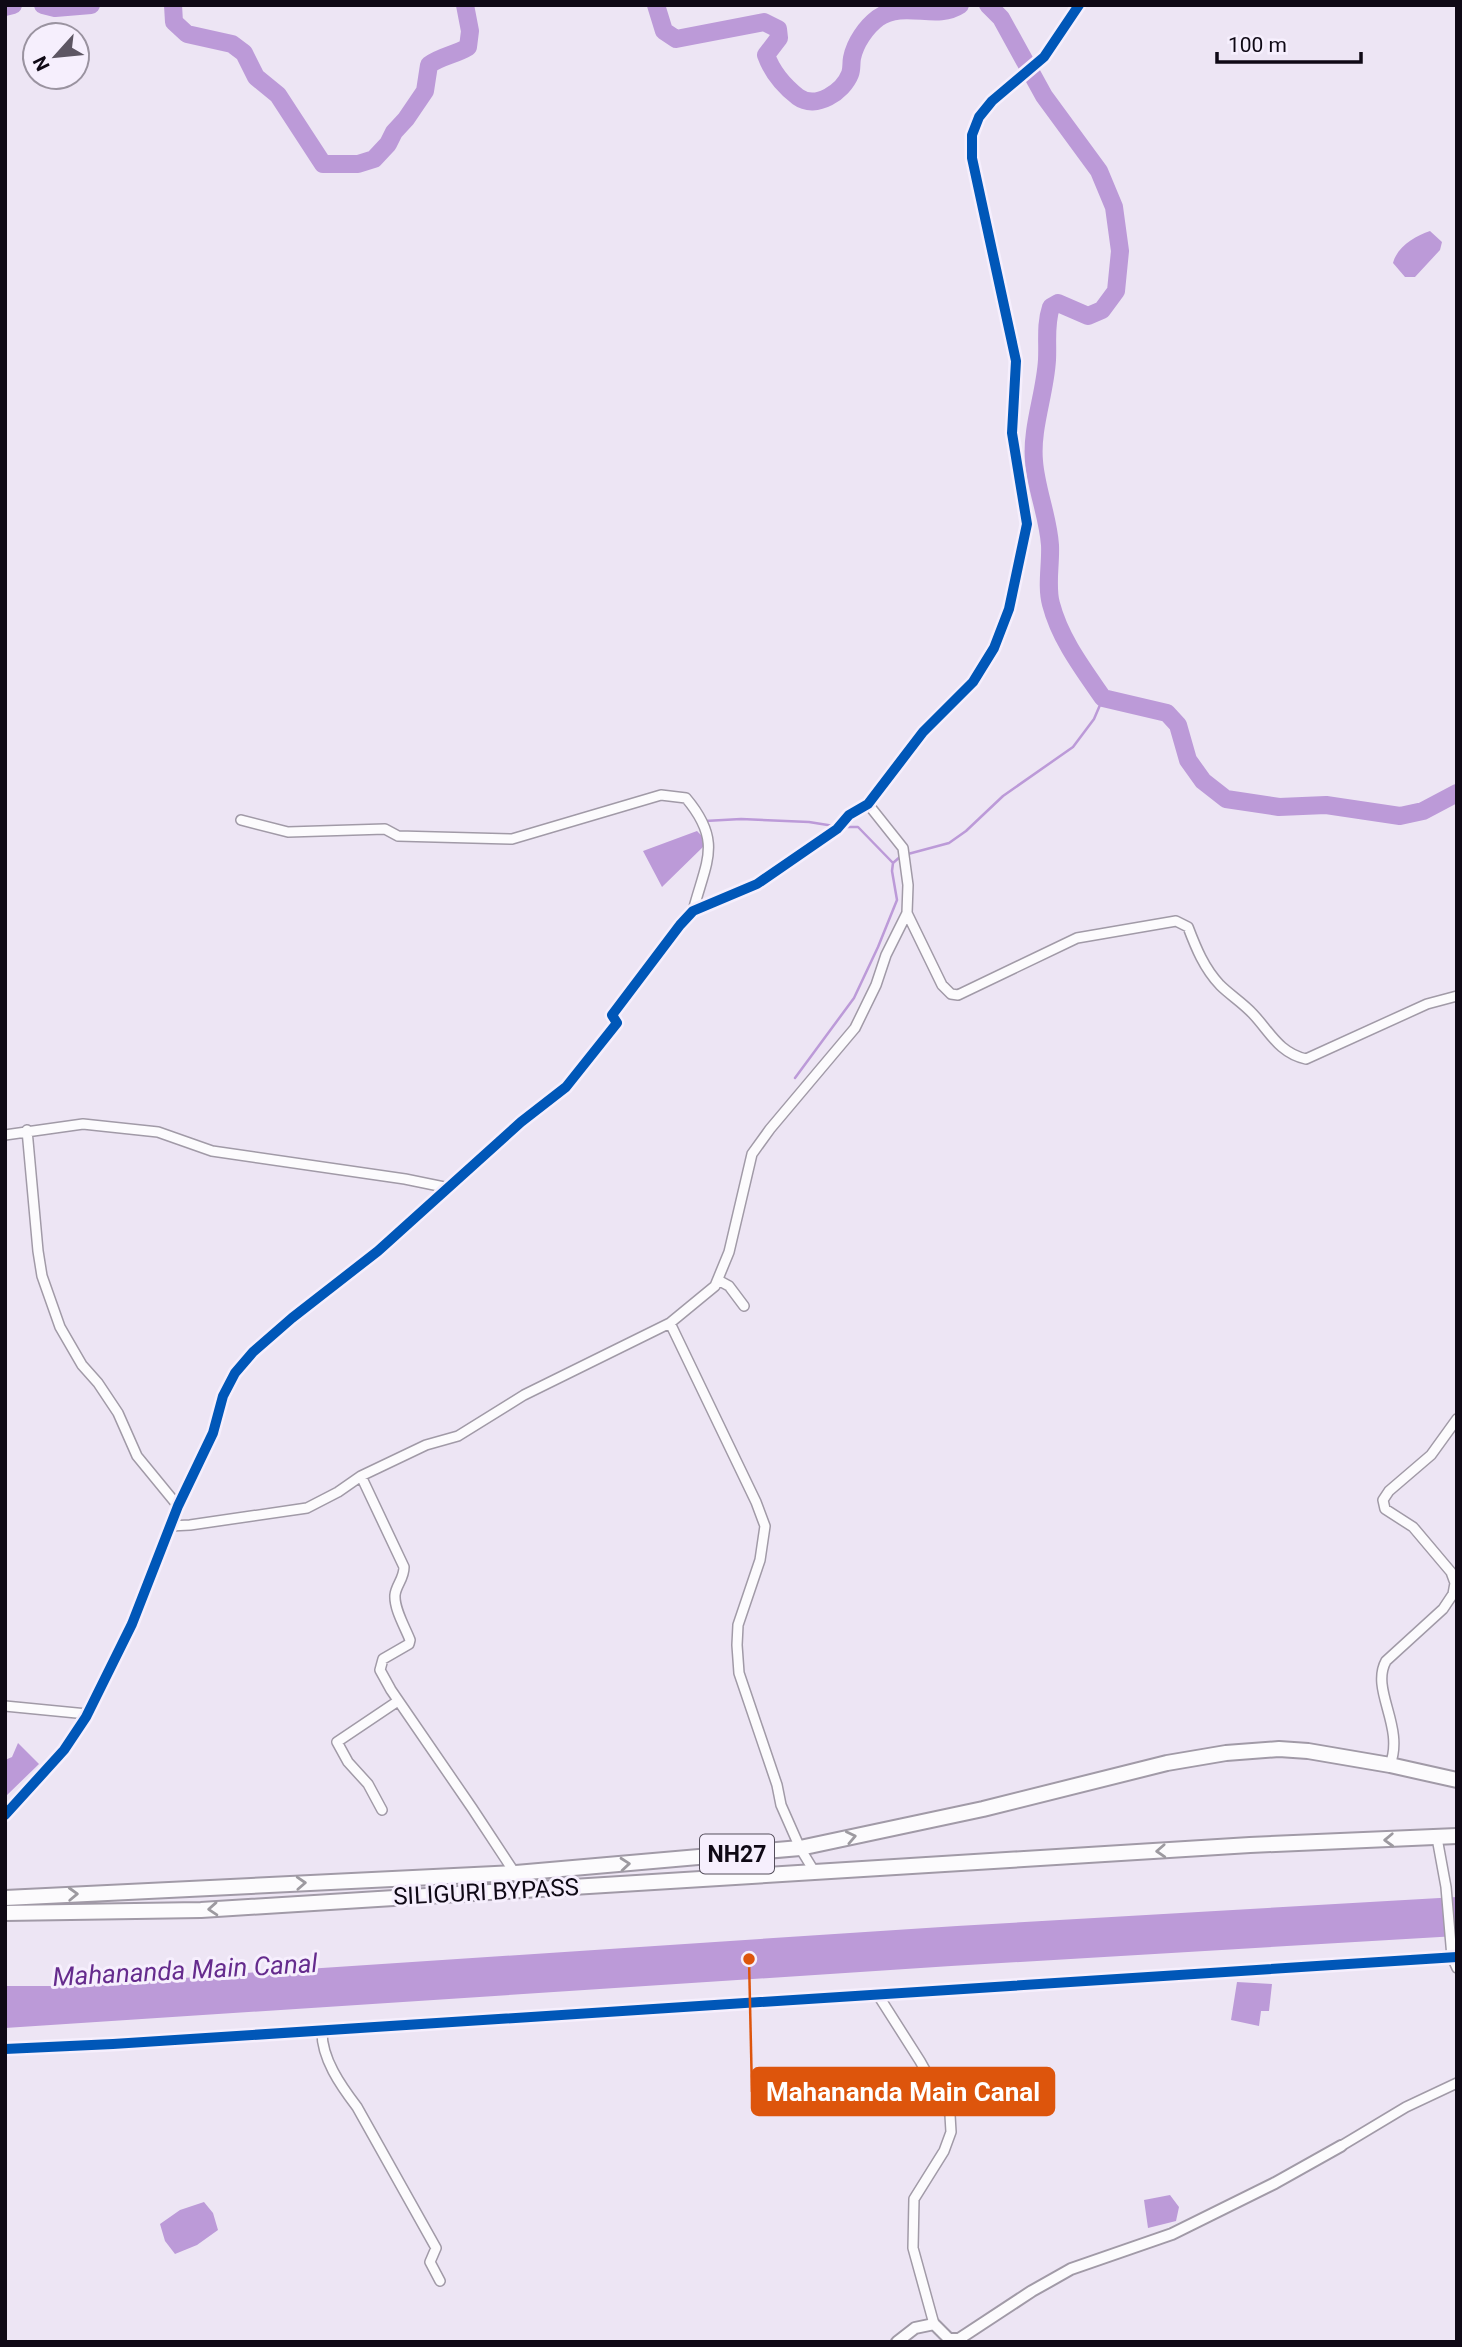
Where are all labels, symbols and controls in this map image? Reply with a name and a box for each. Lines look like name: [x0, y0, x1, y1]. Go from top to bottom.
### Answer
north arrow: [21, 21, 91, 91]
scale bar: [1217, 21, 1360, 65]
text: 100 m: [1228, 33, 1287, 57]
text: N: [28, 52, 55, 75]
one-way arrow: [845, 1831, 857, 1846]
one-way arrow: [1383, 1832, 1394, 1847]
road number: NH27: [700, 1834, 774, 1873]
one-way arrow: [1156, 1843, 1167, 1858]
one-way arrow: [620, 1857, 631, 1872]
street label: SILIGURI BYPASS: [392, 1873, 580, 1911]
one-way arrow: [295, 1875, 306, 1890]
one-way arrow: [68, 1887, 79, 1902]
one-way arrow: [207, 1901, 218, 1916]
water label: Mahananda Main Canal: [52, 1948, 319, 1992]
callout: Mahananda Main Canal: [752, 2068, 1054, 2115]
text: Mahananda Main Canal: [766, 2077, 1040, 2107]

